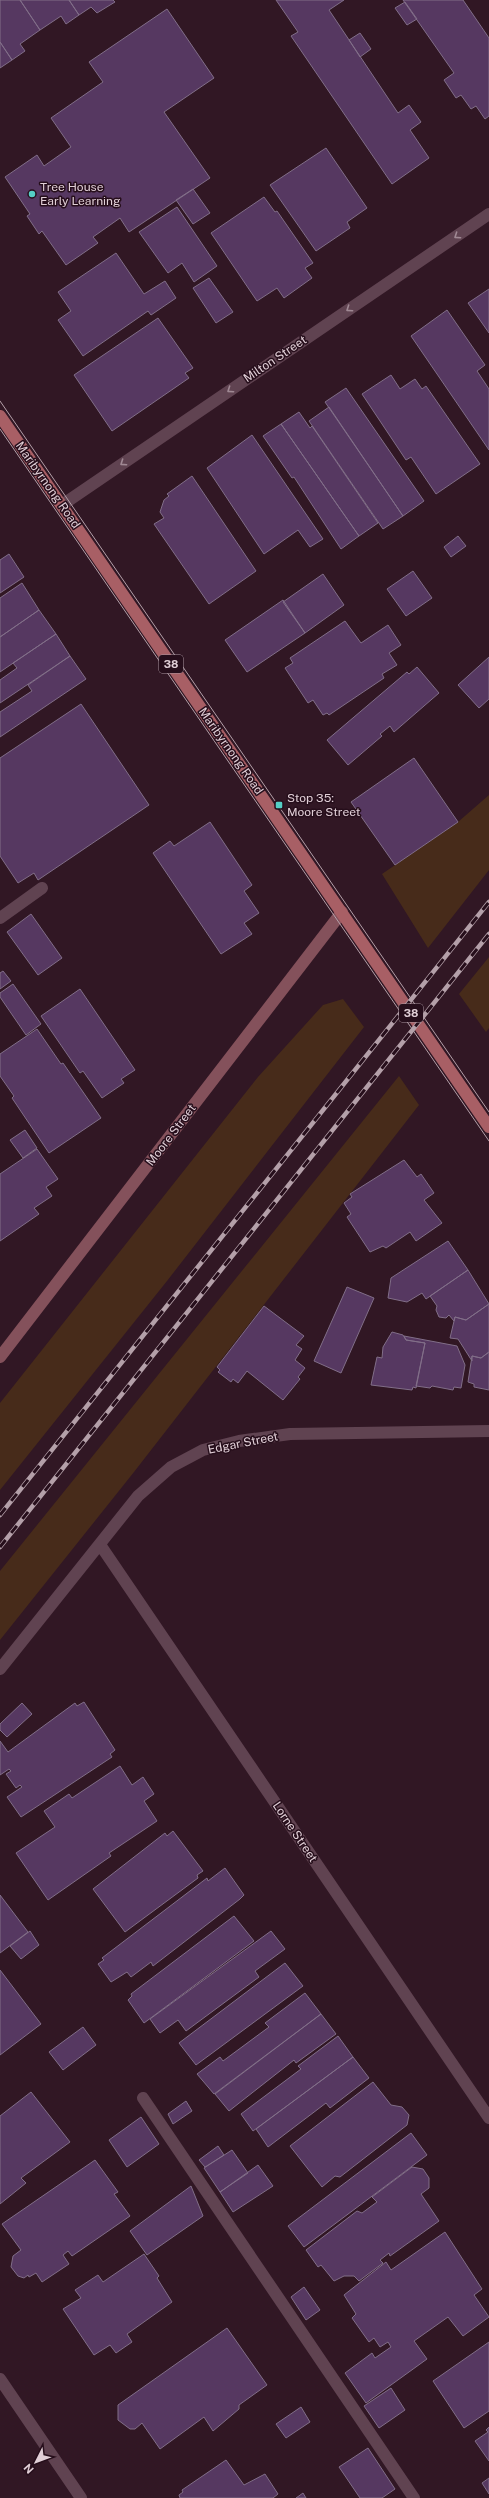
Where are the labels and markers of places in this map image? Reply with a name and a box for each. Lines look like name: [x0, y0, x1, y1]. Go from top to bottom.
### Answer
place label: Tree House Early Learning: [40, 180, 121, 208]
marker: Tree House Early Learning: [27, 189, 37, 199]
place label: Stop 35: Moore Street: [287, 791, 361, 819]
marker: Stop 35: Moore Street: [274, 800, 284, 810]

